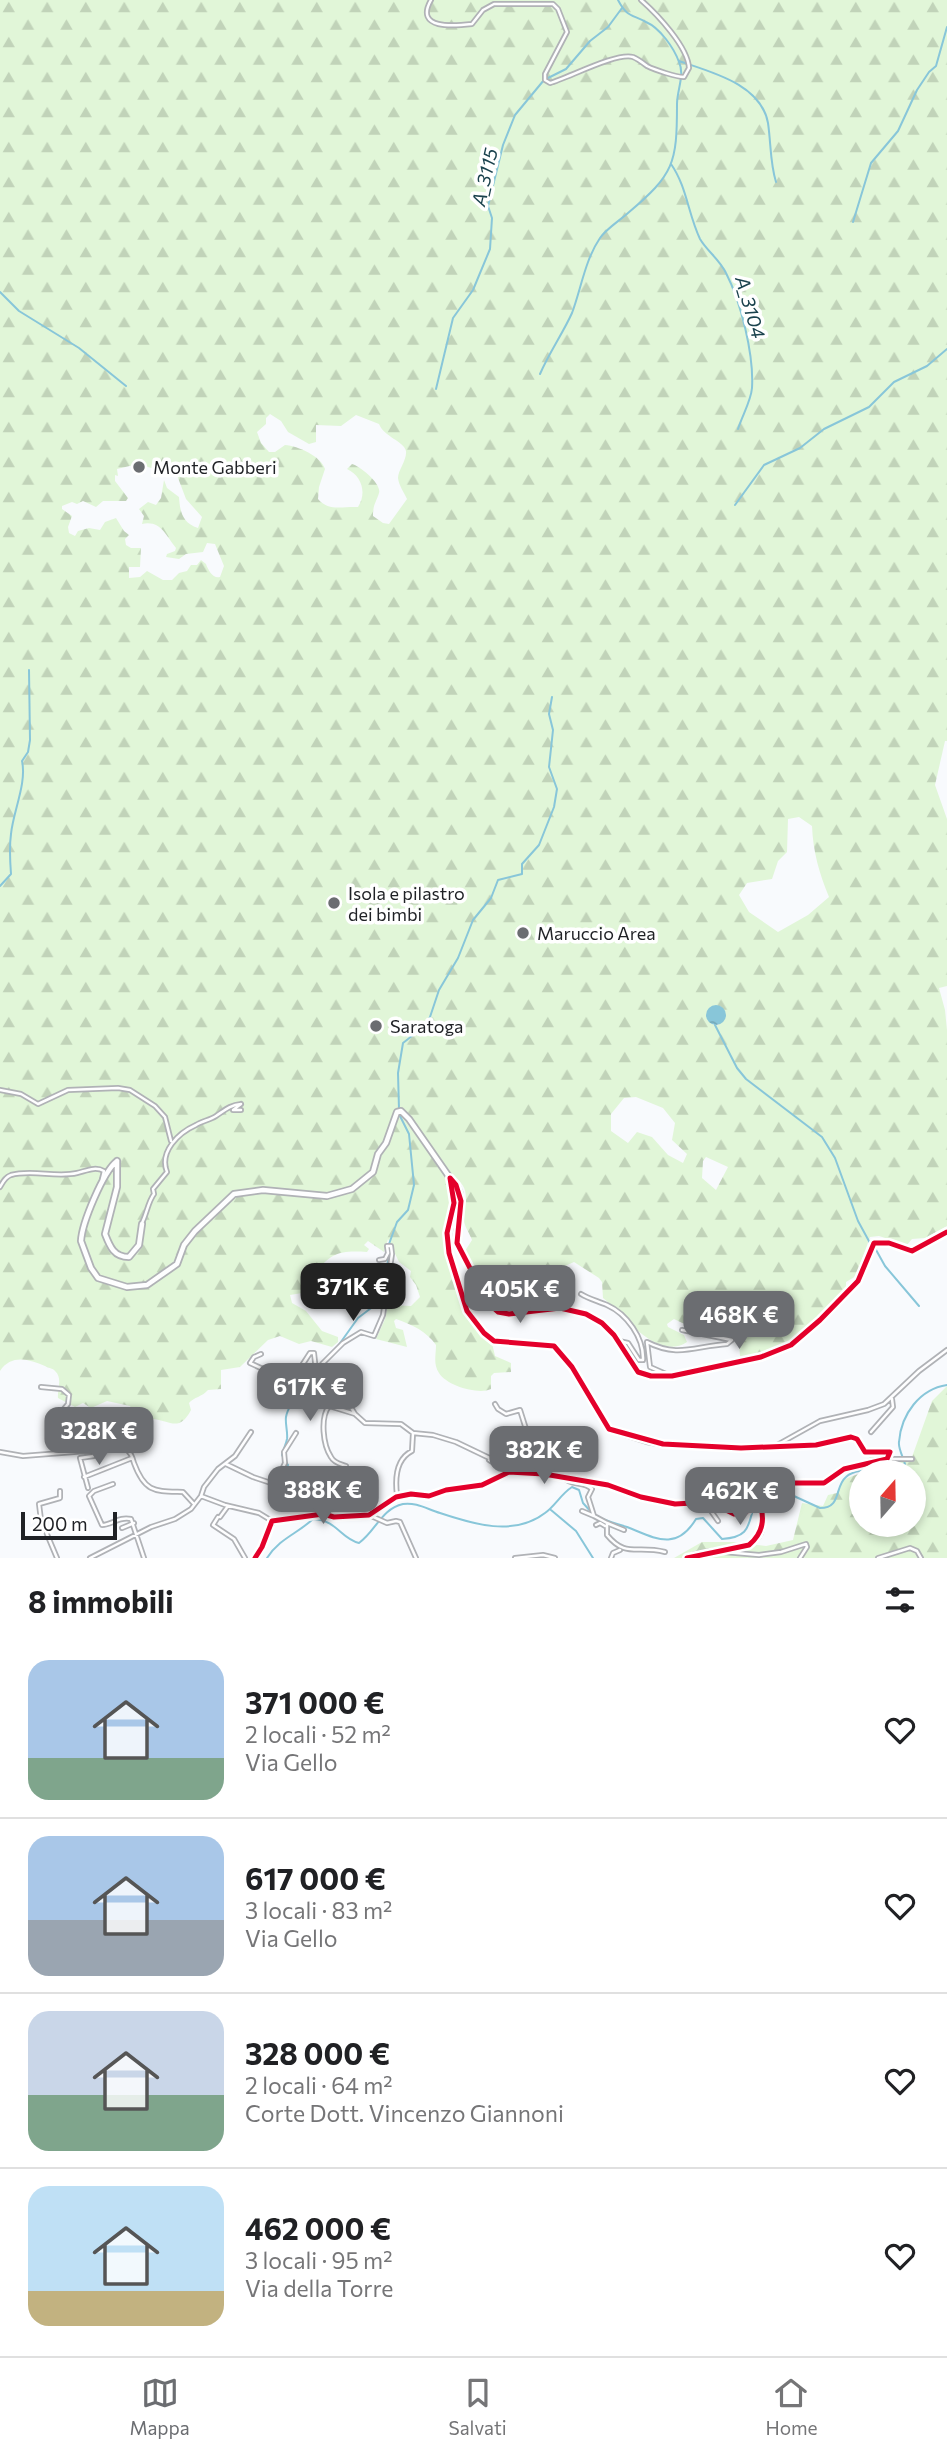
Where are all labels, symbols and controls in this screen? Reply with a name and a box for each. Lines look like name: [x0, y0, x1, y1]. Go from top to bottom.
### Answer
water label: A_3115: [466, 146, 502, 209]
water label: A_3104: [731, 272, 771, 341]
place label: Monte Gabberi: [153, 456, 277, 478]
marker: Monte Gabberi: [131, 459, 147, 475]
place label: Isola e pilastro dei bimbi: [348, 882, 465, 925]
marker: Isola e pilastro dei bimbi: [326, 895, 342, 911]
place label: Maruccio Area: [537, 922, 656, 944]
marker: Maruccio Area: [515, 925, 531, 941]
place label: Saratoga: [390, 1015, 463, 1037]
marker: Saratoga: [368, 1018, 384, 1034]
pin: 371K €: [296, 1264, 410, 1323]
pin: 405K €: [463, 1266, 577, 1325]
text: 371K €: [317, 1272, 389, 1300]
text: 405K €: [480, 1274, 560, 1302]
pin: 468K €: [682, 1292, 796, 1351]
text: 468K €: [699, 1300, 779, 1328]
pin: 617K €: [253, 1364, 367, 1423]
text: 617K €: [273, 1372, 347, 1400]
pin: 328K €: [42, 1408, 156, 1467]
text: 328K €: [60, 1416, 138, 1444]
pin: 382K €: [487, 1426, 601, 1486]
text: 382K €: [505, 1435, 583, 1463]
north arrow: [849, 1460, 926, 1536]
map controls: [849, 1460, 926, 1537]
pin: 388K €: [266, 1466, 380, 1526]
pin: 462K €: [683, 1468, 797, 1527]
text: 388K €: [284, 1475, 362, 1503]
text: 462K €: [701, 1476, 779, 1504]
scale bar: [21, 1509, 117, 1541]
text: 200 m: [32, 1512, 88, 1535]
icon: filters: [881, 1581, 919, 1619]
text: 8 immobili: [28, 1582, 174, 1619]
text: 371 000 €: [245, 1683, 385, 1720]
icon: home: [84, 1688, 168, 1772]
icon: heart: [881, 1711, 919, 1749]
text: 2 locali · 52 m²: [245, 1720, 391, 1748]
text: Via Gello: [245, 1748, 338, 1776]
text: 617 000 €: [245, 1859, 386, 1896]
icon: home: [84, 1864, 168, 1948]
icon: heart: [881, 1887, 919, 1925]
text: 3 locali · 83 m²: [245, 1896, 392, 1924]
text: Via Gello: [245, 1924, 338, 1952]
text: 328 000 €: [245, 2034, 390, 2071]
icon: home: [84, 2039, 168, 2123]
icon: heart: [881, 2062, 919, 2100]
text: 2 locali · 64 m²: [245, 2071, 393, 2099]
text: Corte Dott. Vincenzo Giannoni: [245, 2099, 564, 2127]
text: 462 000 €: [245, 2209, 391, 2246]
icon: home: [84, 2214, 168, 2298]
icon: heart: [881, 2237, 919, 2275]
text: 3 locali · 95 m²: [245, 2246, 392, 2274]
text: Via della Torre: [245, 2274, 394, 2302]
tab: Mappa: [129, 2374, 190, 2439]
tab: Salvati: [449, 2374, 507, 2439]
tab: Home: [765, 2374, 818, 2439]

